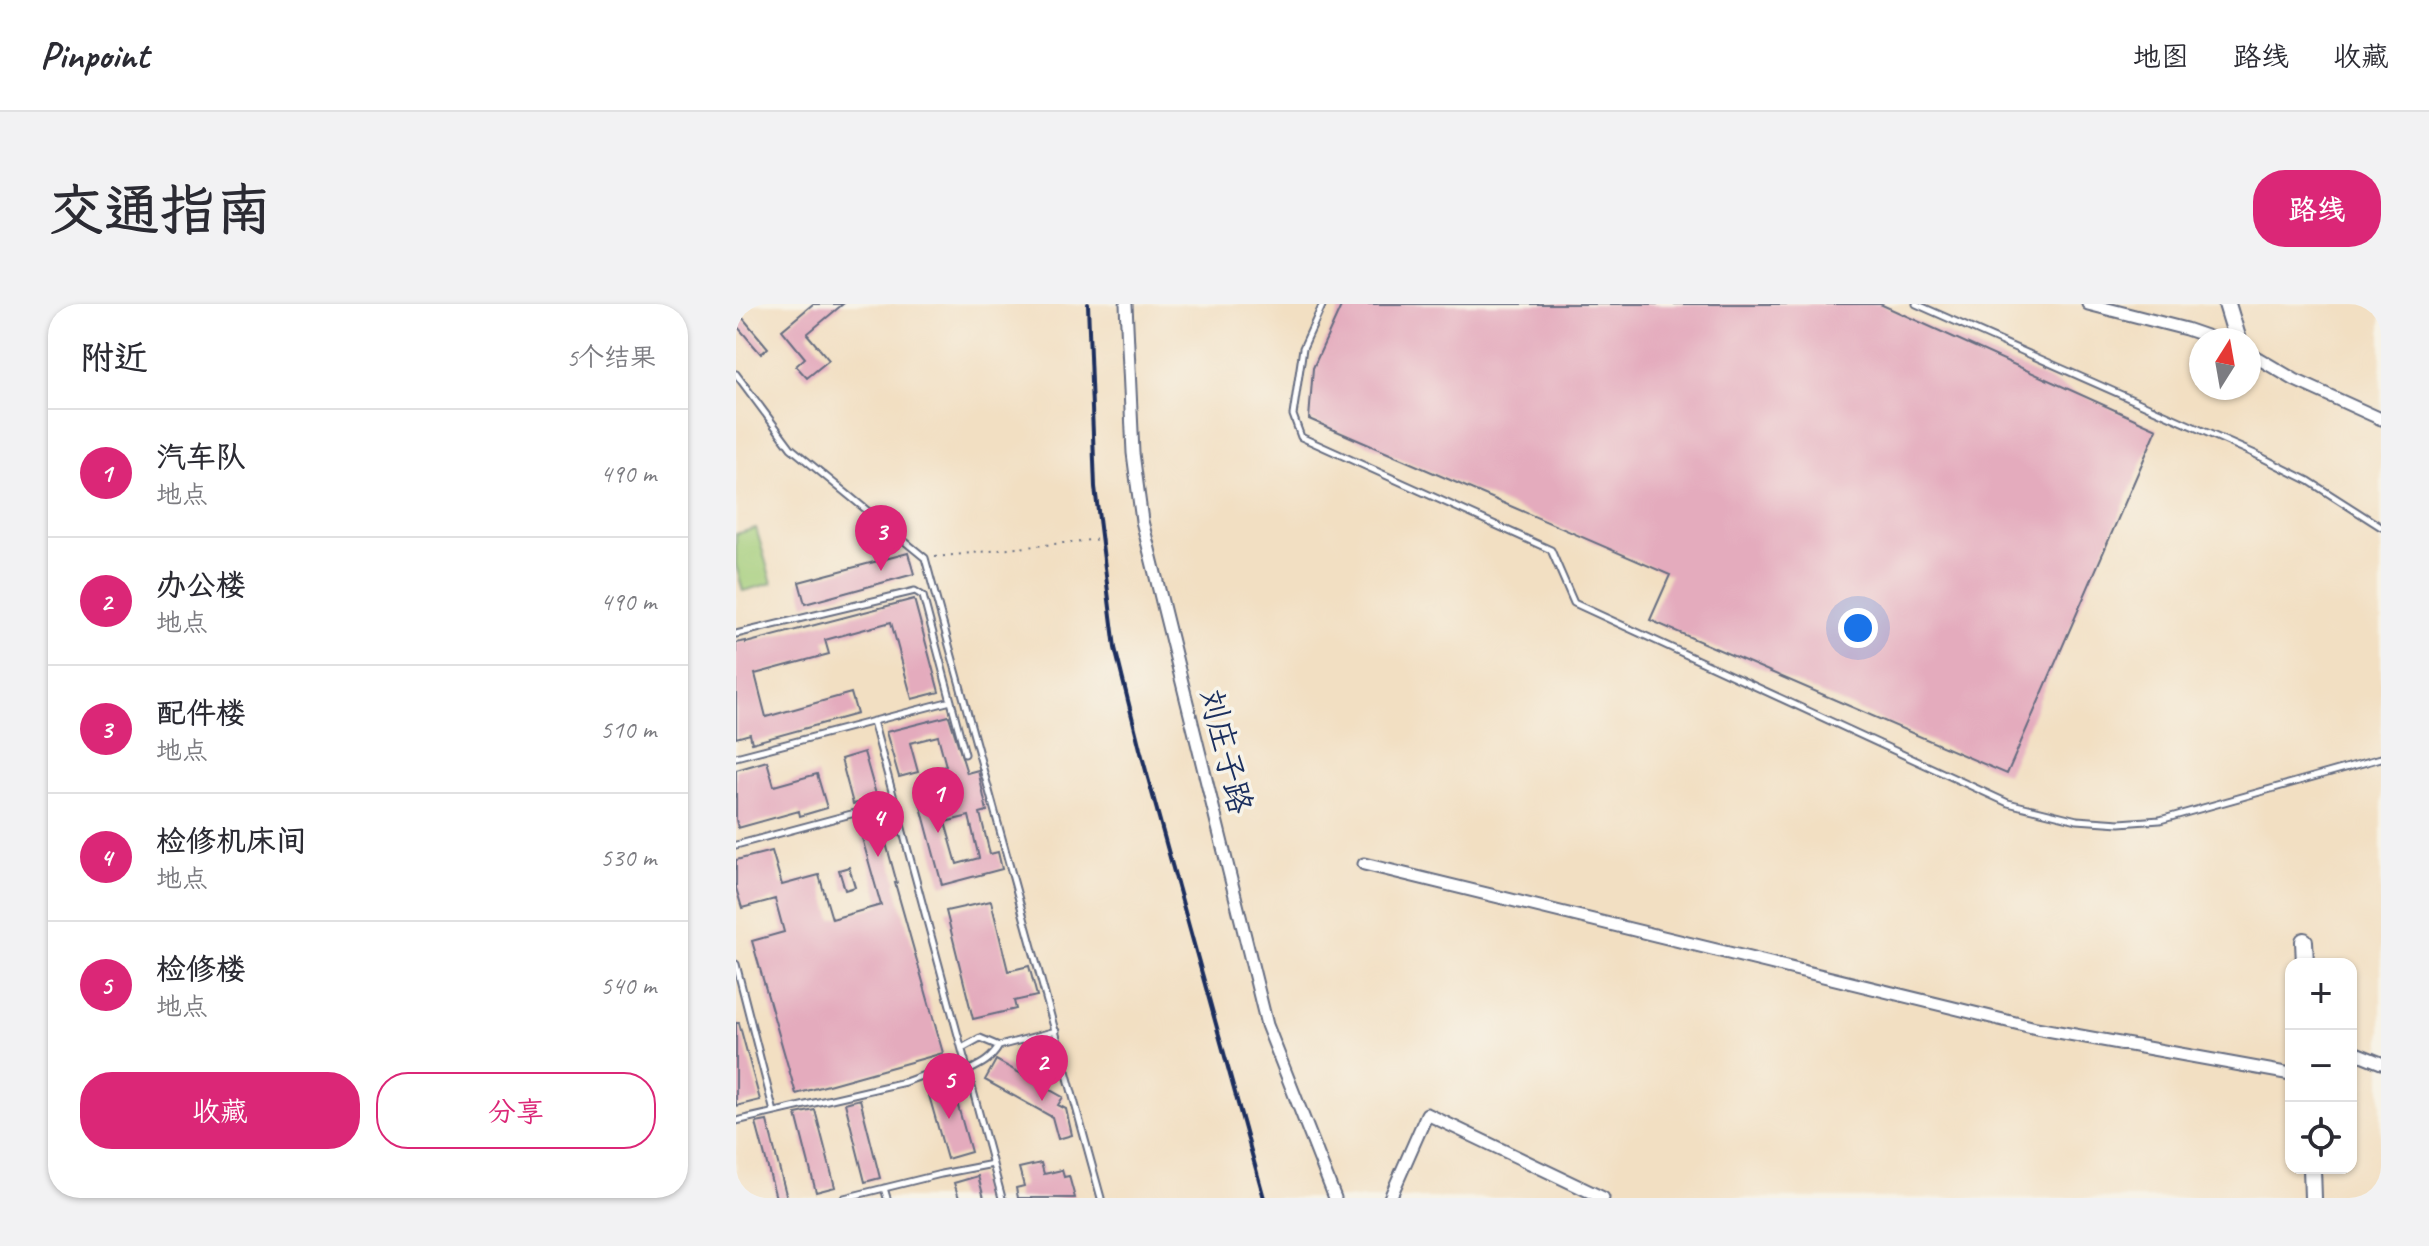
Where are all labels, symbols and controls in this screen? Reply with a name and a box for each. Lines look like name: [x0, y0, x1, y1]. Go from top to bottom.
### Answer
text: Pinpoint: [40, 32, 149, 79]
text: 地图: [2133, 39, 2189, 74]
text: 路线: [2233, 39, 2289, 74]
text: 收藏: [2333, 39, 2389, 74]
button: 路线: [2253, 170, 2381, 247]
text: 交通指南: [48, 175, 272, 246]
north arrow: [2189, 328, 2261, 400]
text: 附近: [80, 336, 148, 379]
text: 5个结果: [566, 341, 656, 374]
text: 汽车队: [156, 438, 246, 476]
text: 1: [100, 457, 112, 490]
text: 490 m: [600, 457, 656, 490]
text: 地点: [156, 478, 208, 511]
pin: 3: [855, 505, 907, 571]
text: 办公楼: [156, 566, 246, 604]
text: 2: [100, 585, 112, 618]
text: 490 m: [600, 585, 656, 618]
text: 地点: [156, 606, 208, 639]
your location: [1838, 608, 1878, 648]
street label: 刘庄子路: [1191, 684, 1261, 818]
text: 配件楼: [156, 694, 246, 732]
text: 3: [100, 713, 112, 746]
text: 510 m: [600, 713, 656, 746]
text: 地点: [156, 734, 208, 767]
pin: 1: [912, 767, 964, 833]
pin: 4: [852, 791, 904, 857]
text: 检修机床间: [156, 822, 306, 860]
text: 4: [100, 841, 112, 874]
text: 530 m: [600, 841, 656, 874]
text: 地点: [156, 862, 208, 895]
text: 检修楼: [156, 950, 246, 988]
map controls: [2285, 958, 2357, 1174]
button: +: [2285, 958, 2357, 1030]
text: 5: [100, 969, 112, 1002]
text: 540 m: [600, 969, 656, 1002]
text: 地点: [156, 990, 208, 1023]
button: −: [2285, 1030, 2357, 1102]
pin: 2: [1016, 1035, 1068, 1101]
pin: 5: [923, 1053, 975, 1119]
button: 收藏: [80, 1072, 360, 1149]
button: 分享: [376, 1072, 656, 1149]
button: locate: [2285, 1102, 2357, 1174]

